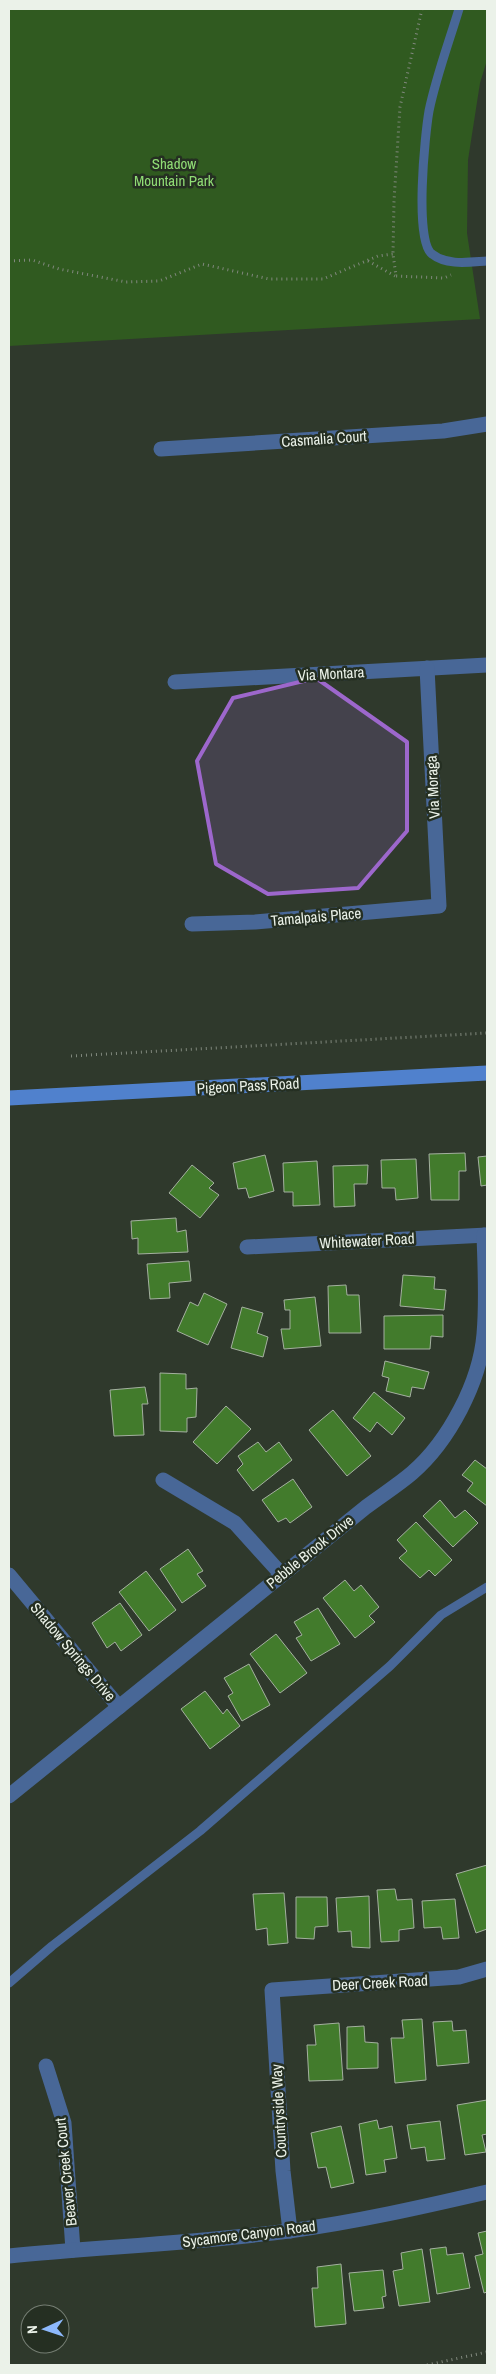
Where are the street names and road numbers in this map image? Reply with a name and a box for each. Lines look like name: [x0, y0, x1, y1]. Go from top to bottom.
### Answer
street label: Casmalia Court: [281, 425, 368, 452]
street label: Via Montara: [297, 661, 365, 686]
street label: Via Moraga: [420, 755, 445, 819]
street label: Tamalpais Place: [270, 902, 362, 931]
street label: Pigeon Pass Road: [196, 1072, 300, 1099]
street label: Whitewater Road: [319, 1228, 415, 1253]
street label: Pebble Brook Drive: [262, 1510, 358, 1593]
street label: Shadow Springs Drive: [26, 1598, 121, 1706]
street label: Deer Creek Road: [332, 1970, 428, 1995]
street label: Countryside Way: [266, 2063, 291, 2158]
street label: Beaver Creek Court: [49, 2116, 82, 2227]
street label: Sycamore Canyon Road: [181, 2215, 317, 2252]

